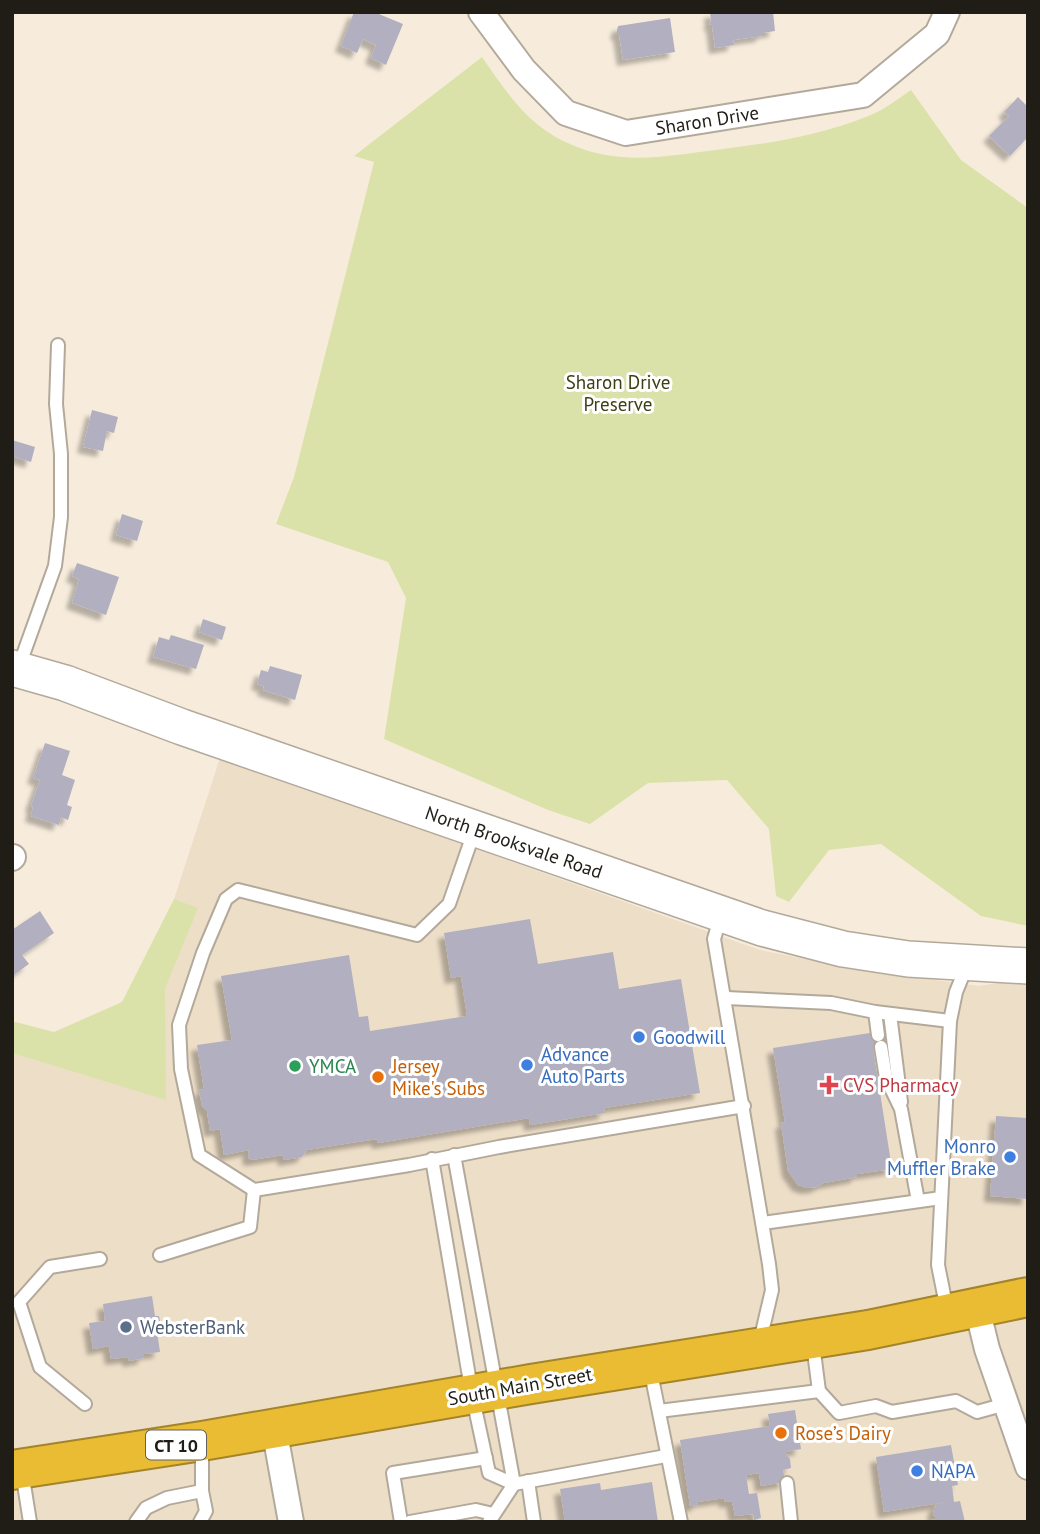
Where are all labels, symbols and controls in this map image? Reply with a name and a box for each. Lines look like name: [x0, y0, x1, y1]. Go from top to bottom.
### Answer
street label: Sharon Drive: [653, 100, 761, 140]
park label: Sharon Drive Preserve: [566, 370, 670, 416]
street label: North Brooksvale Road: [422, 800, 606, 884]
place label: Goodwill: [653, 1025, 726, 1049]
marker: Goodwill: [631, 1029, 647, 1045]
place label: Advance Auto Parts: [541, 1042, 625, 1088]
place label: YMCA: [309, 1054, 356, 1078]
place label: Jersey Mike's Subs: [391, 1054, 485, 1100]
marker: Advance Auto Parts: [519, 1057, 535, 1073]
marker: YMCA: [287, 1058, 303, 1074]
marker: Jersey Mike's Subs: [370, 1069, 386, 1085]
place label: CVS Pharmacy: [843, 1073, 958, 1097]
marker: CVS Pharmacy: [821, 1077, 837, 1093]
place label: Monro Muffler Brake: [887, 1134, 996, 1180]
marker: Monro Muffler Brake: [1002, 1149, 1018, 1165]
place label: WebsterBank: [140, 1315, 245, 1339]
marker: WebsterBank: [118, 1319, 134, 1335]
street label: South Main Street: [446, 1361, 594, 1410]
place label: Rose’s Dairy: [795, 1421, 891, 1445]
marker: Rose’s Dairy: [773, 1425, 789, 1441]
road number: CT 10: [146, 1430, 206, 1460]
place label: NAPA: [931, 1459, 975, 1483]
marker: NAPA: [909, 1463, 925, 1479]

